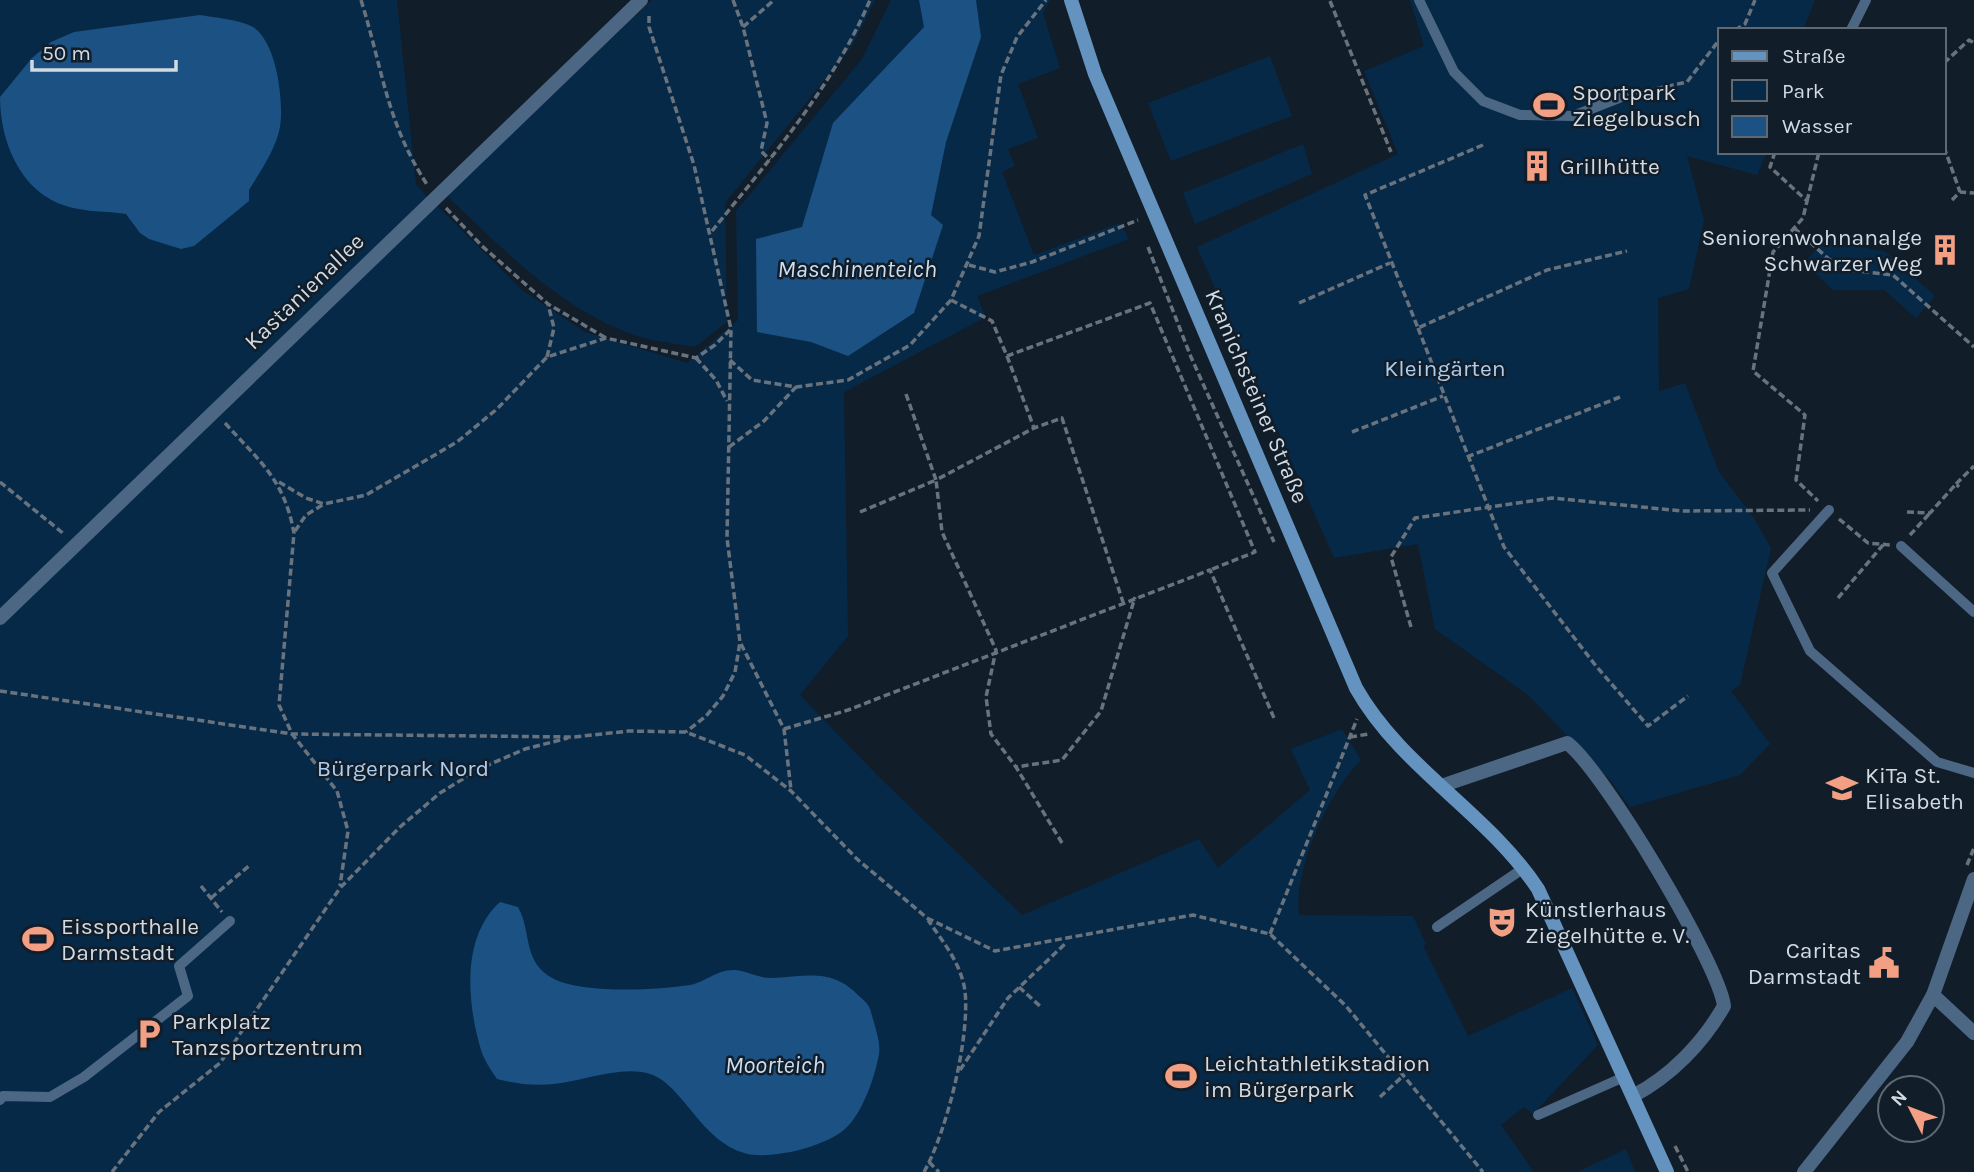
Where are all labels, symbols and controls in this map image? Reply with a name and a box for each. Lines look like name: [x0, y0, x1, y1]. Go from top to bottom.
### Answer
scale bar: [32, 28, 175, 72]
legend: [1718, 28, 1946, 154]
text: 50 m: [42, 41, 91, 65]
text: Straße: [1782, 44, 1845, 68]
place label: Sportpark Ziegelbusch: [1572, 79, 1701, 132]
text: Park: [1782, 79, 1825, 103]
sports icon: Sportpark Ziegelbusch: [1532, 88, 1566, 122]
text: Wasser: [1782, 114, 1853, 138]
building icon: Grillhütte: [1520, 149, 1554, 183]
place label: Grillhütte: [1560, 153, 1660, 180]
place label: Seniorenwohnanalge Schwarzer Weg: [1702, 224, 1922, 277]
street label: Kastanienallee: [239, 228, 370, 355]
building icon: Seniorenwohnanalge Schwarzer Weg: [1928, 233, 1962, 267]
water label: Maschinenteich: [777, 255, 937, 283]
street label: Kranichsteiner Straße: [1199, 285, 1314, 507]
park label: Kleingärten: [1384, 355, 1506, 382]
park label: Bürgerpark Nord: [317, 755, 489, 782]
place label: KiTa St. Elisabeth: [1865, 762, 1964, 815]
school or university icon: KiTa St. Elisabeth: [1825, 771, 1859, 805]
place label: Künstlerhaus Ziegelhütte e. V.: [1525, 896, 1689, 949]
theatre icon: Künstlerhaus Ziegelhütte e. V.: [1485, 905, 1519, 939]
place label: Eissporthalle Darmstadt: [61, 913, 199, 966]
sports icon: Eissporthalle Darmstadt: [21, 922, 55, 956]
place label: Caritas Darmstadt: [1748, 937, 1861, 990]
public building icon: Caritas Darmstadt: [1867, 946, 1901, 980]
place label: Parkplatz Tanzsportzentrum: [172, 1008, 363, 1061]
parking icon: Parkplatz Tanzsportzentrum: [132, 1017, 166, 1051]
place label: Leichtathletikstadion im Bürgerpark: [1204, 1050, 1430, 1103]
water label: Moorteich: [725, 1051, 825, 1079]
sports icon: Leichtathletikstadion im Bürgerpark: [1164, 1059, 1198, 1093]
north arrow: [1876, 1074, 1946, 1144]
text: N: [1886, 1086, 1912, 1111]

